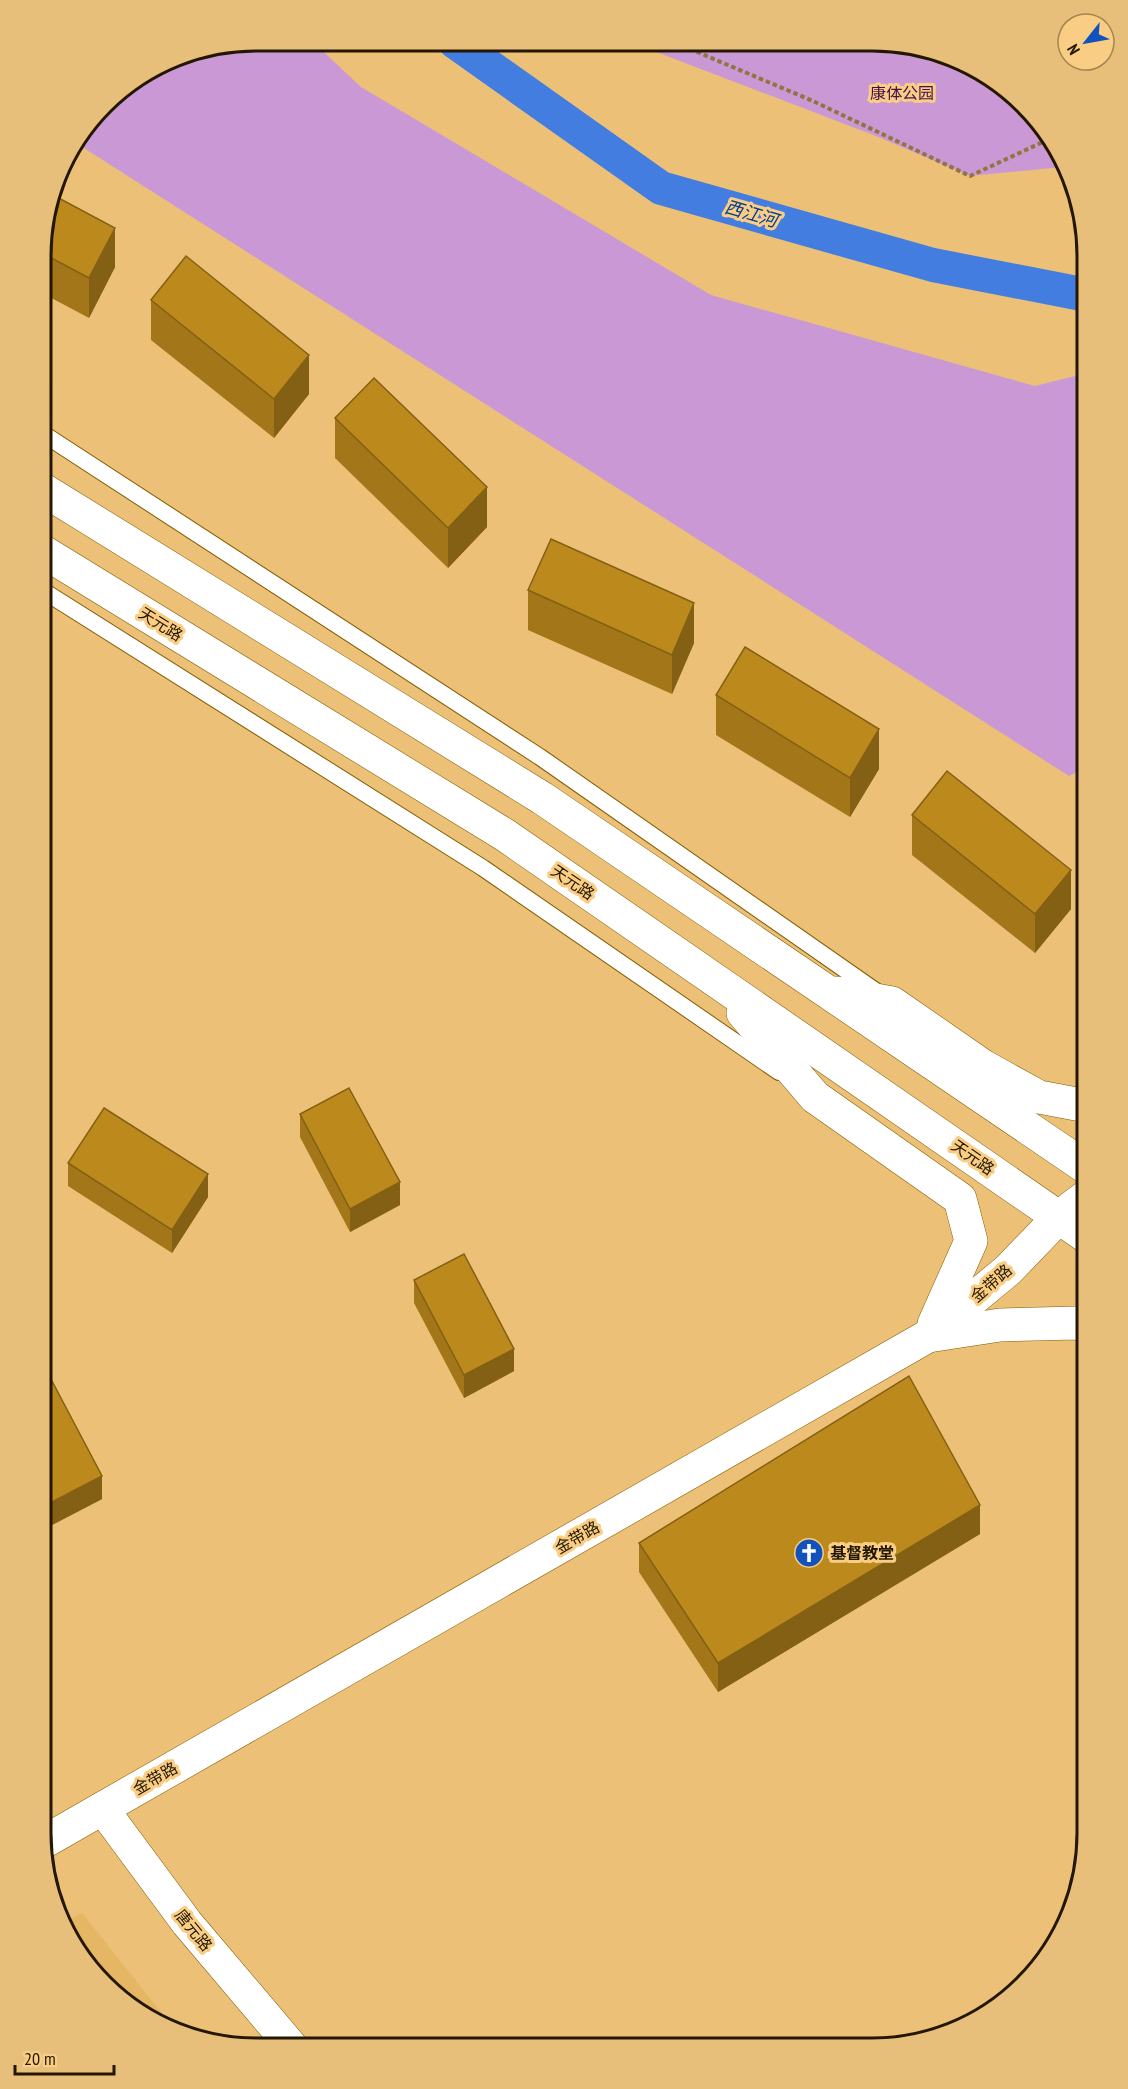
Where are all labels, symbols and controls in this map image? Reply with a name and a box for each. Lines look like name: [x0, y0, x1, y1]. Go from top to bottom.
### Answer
north arrow: [1056, 12, 1116, 72]
text: N: [1062, 41, 1084, 59]
park label: 康体公园: [870, 83, 934, 103]
water label: 西江河: [722, 195, 783, 233]
street label: 天元路: [135, 603, 187, 645]
street label: 天元路: [548, 860, 598, 904]
street label: 天元路: [948, 1135, 998, 1179]
street label: 金带路: [966, 1260, 1016, 1306]
street label: 金带路: [551, 1516, 603, 1558]
church icon: 基督教堂: [793, 1537, 825, 1569]
place label: 基督教堂: [830, 1543, 894, 1563]
street label: 金带路: [129, 1757, 181, 1799]
street label: 唐元路: [171, 1905, 217, 1955]
scale bar: [15, 2038, 114, 2076]
text: 20 m: [24, 2047, 56, 2070]

